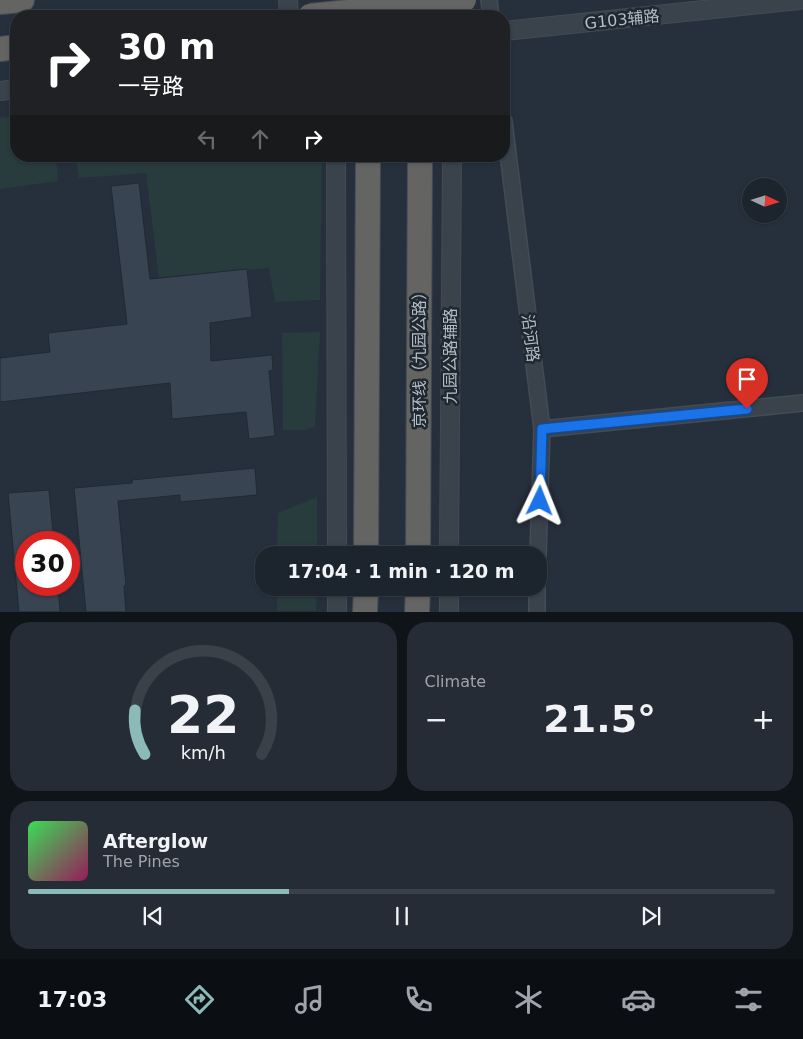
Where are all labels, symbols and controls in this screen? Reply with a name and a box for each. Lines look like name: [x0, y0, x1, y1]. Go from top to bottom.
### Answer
street label: G103辅路: [584, 6, 660, 33]
text: 30 m: [118, 27, 215, 67]
icon: right: [35, 30, 100, 95]
text: 一号路: [118, 74, 184, 99]
icon: left: [193, 125, 221, 153]
icon: ahead: [246, 125, 274, 153]
icon: right: [299, 125, 327, 153]
north arrow: [742, 178, 788, 222]
map controls: [742, 178, 787, 223]
street label: 京环线（九园公路）: [410, 284, 429, 428]
street label: 九园公路辅路: [441, 308, 460, 404]
street label: 沿河路: [518, 313, 543, 363]
pin: [726, 358, 768, 409]
icon: arrive: [733, 365, 761, 393]
position arrow: [513, 474, 565, 526]
speed limit sign: 30: [15, 531, 80, 596]
text: 17:04 · 1 min · 120 m: [287, 560, 515, 582]
text: Climate: [425, 672, 486, 691]
text: 22: [167, 685, 239, 745]
text: 21.5°: [543, 697, 656, 741]
text: −: [425, 703, 448, 736]
text: +: [752, 703, 775, 736]
text: km/h: [181, 742, 226, 763]
text: Afterglow: [103, 830, 208, 852]
text: The Pines: [103, 852, 180, 871]
icon: previous: [139, 902, 167, 930]
icon: pause: [388, 902, 416, 930]
icon: next: [637, 902, 665, 930]
icon: directions: [182, 982, 217, 1017]
icon: music: [292, 982, 327, 1017]
icon: phone: [401, 982, 436, 1017]
icon: climate: [511, 982, 546, 1017]
icon: car: [621, 982, 656, 1017]
icon: filters: [731, 982, 766, 1017]
text: 17:03: [37, 987, 107, 1012]

